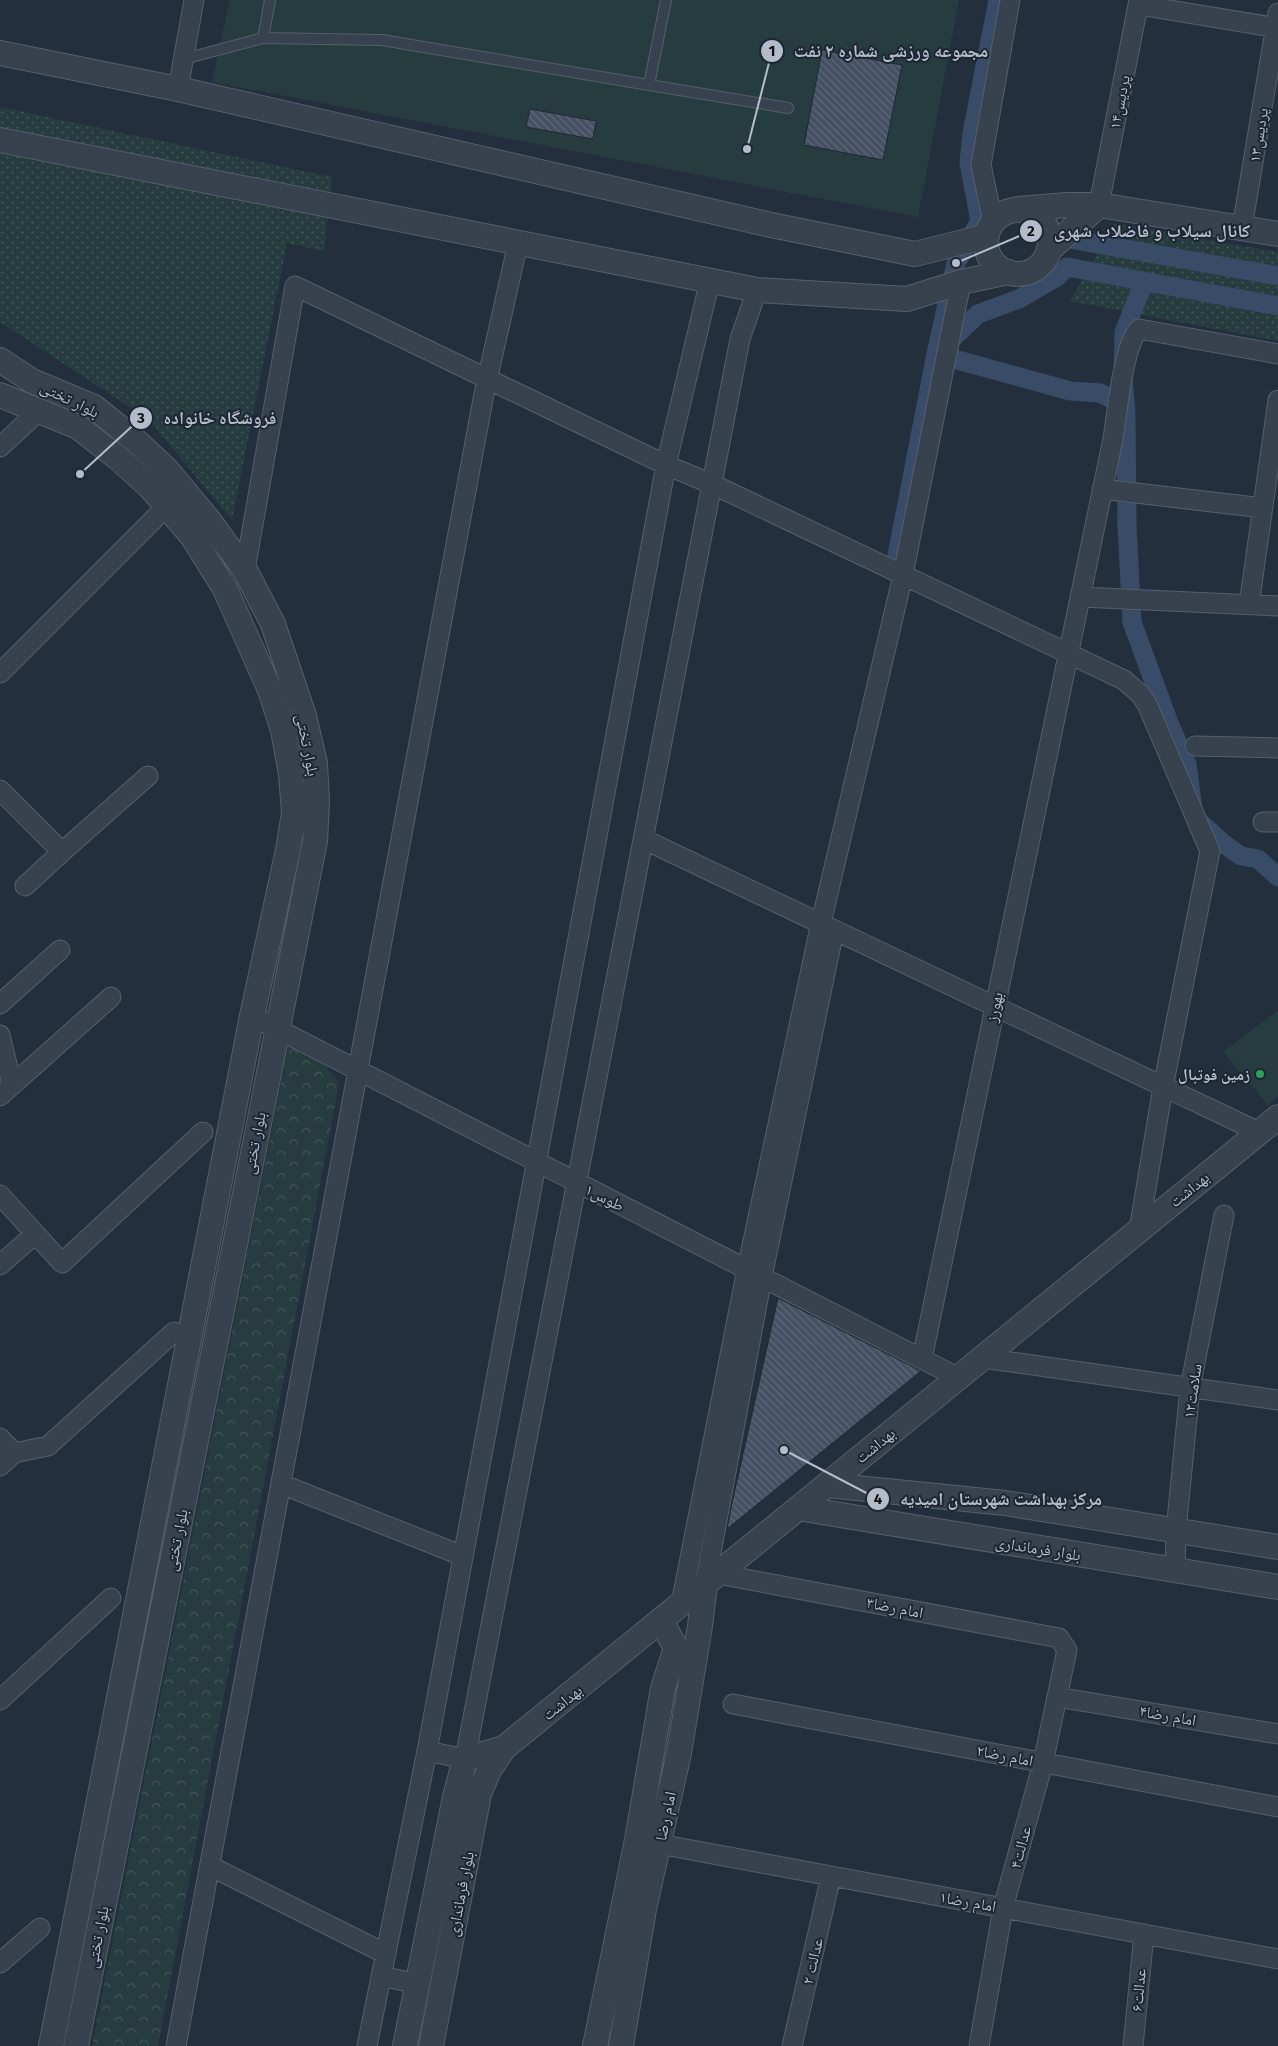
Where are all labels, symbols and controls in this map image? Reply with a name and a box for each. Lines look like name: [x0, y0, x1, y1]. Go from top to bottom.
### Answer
callout: مجموعه ورزشی شماره ۲ نفت: [759, 35, 998, 68]
text: مجموعه ورزشی شماره ۲ نفت: [794, 40, 988, 62]
text: 1: [769, 42, 775, 60]
street label: پردیس۱۴: [1105, 73, 1135, 131]
street label: پردیس۱۳: [1245, 106, 1273, 164]
callout: کانال سیلاب و فاضلاب شهری: [1019, 214, 1261, 247]
text: کانال سیلاب و فاضلاب شهری: [1054, 220, 1250, 242]
text: 2: [1027, 222, 1035, 240]
street label: بلوار تختی: [37, 377, 102, 423]
callout: فروشگاه خانواده: [128, 401, 286, 434]
text: فروشگاه خانواده: [163, 407, 277, 429]
text: 3: [136, 409, 145, 427]
street label: بلوار تختی: [291, 712, 323, 778]
street label: بهورز: [982, 990, 1007, 1025]
place label: زمین فوتبال: [1178, 1065, 1250, 1084]
marker: زمین فوتبال: [1254, 1068, 1266, 1080]
street label: بلوار تختی: [239, 1110, 271, 1176]
street label: بهداشت: [1166, 1168, 1213, 1211]
street label: طوس۱: [582, 1180, 628, 1216]
street label: سلامت۱۲: [1179, 1362, 1206, 1420]
street label: بهداشت: [852, 1424, 899, 1467]
callout: مرکز بهداشت شهرستان امیدیه: [865, 1483, 1112, 1516]
text: مرکز بهداشت شهرستان امیدیه: [900, 1488, 1102, 1510]
text: 4: [874, 1490, 883, 1508]
street label: بلوار تختی: [161, 1507, 193, 1573]
street label: بلوار فرمانداری: [994, 1532, 1082, 1566]
street label: امام رضا۳: [865, 1593, 925, 1623]
street label: بهداشت: [539, 1681, 586, 1724]
street label: امام رضا۴: [1138, 1701, 1198, 1731]
street label: امام رضا۲: [975, 1741, 1035, 1771]
street label: امام رضا: [651, 1790, 681, 1843]
street label: عدالت۴: [1006, 1824, 1035, 1870]
street label: بلوار فرمانداری: [443, 1850, 479, 1939]
street label: امام رضا۱: [938, 1887, 998, 1917]
street label: بلوار تختی: [82, 1904, 114, 1970]
street label: عدالت ۲: [798, 1936, 827, 1986]
street label: عدالت۶: [1127, 1968, 1150, 2012]

